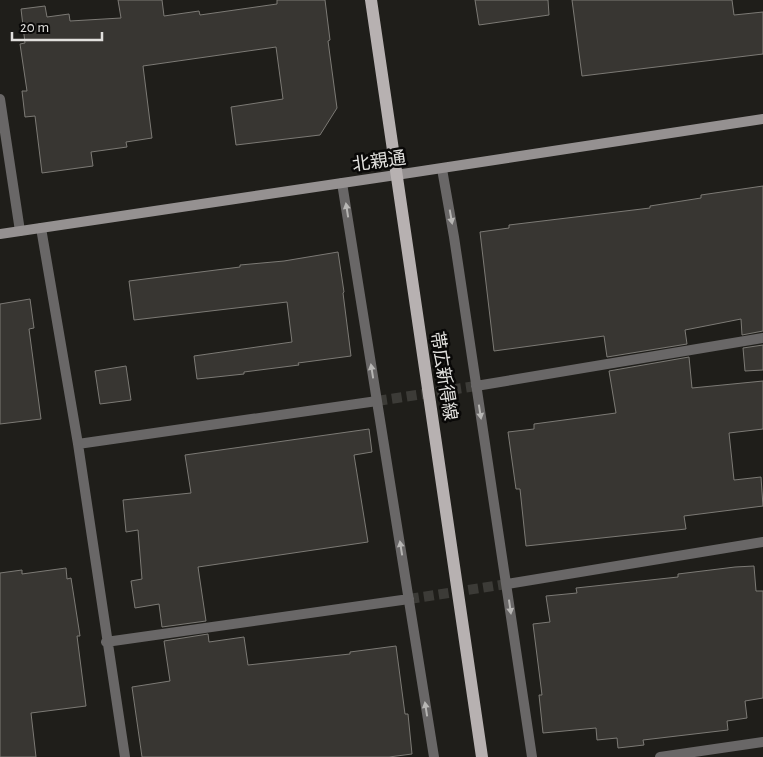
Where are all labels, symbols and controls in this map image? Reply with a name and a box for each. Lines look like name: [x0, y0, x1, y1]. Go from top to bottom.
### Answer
scale bar: [12, 10, 102, 42]
text: 20 m: [20, 20, 49, 35]
street label: 北親通: [351, 147, 407, 175]
one-way arrow: [342, 202, 350, 218]
one-way arrow: [447, 209, 455, 225]
street label: 帯広新得線: [427, 330, 461, 422]
one-way arrow: [368, 362, 376, 378]
one-way arrow: [476, 404, 484, 420]
one-way arrow: [396, 540, 404, 556]
one-way arrow: [507, 599, 515, 615]
one-way arrow: [422, 701, 430, 717]

